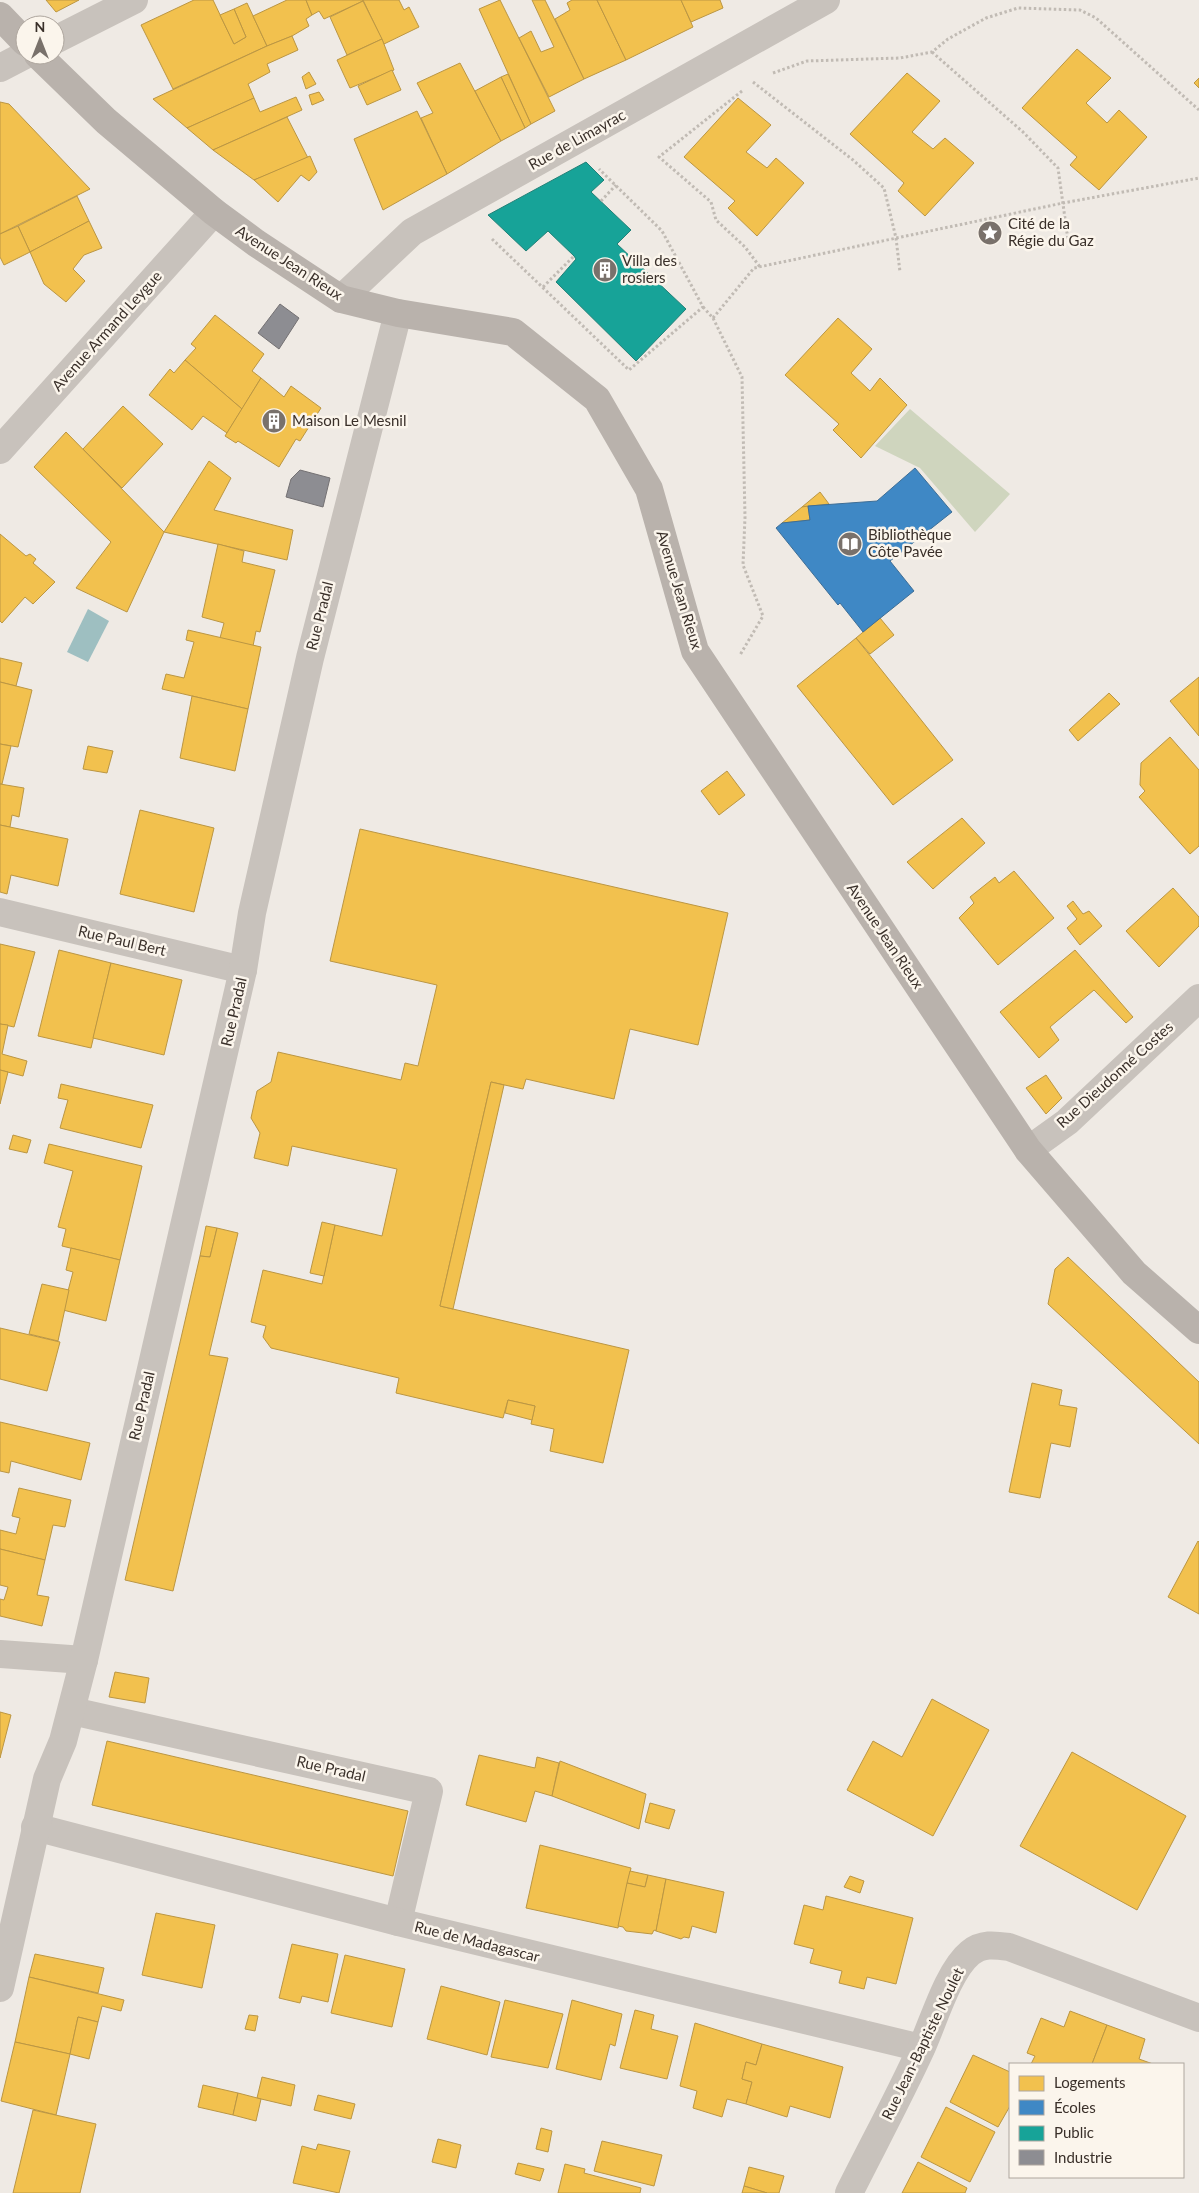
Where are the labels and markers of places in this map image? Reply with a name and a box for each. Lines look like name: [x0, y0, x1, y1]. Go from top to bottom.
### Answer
place label: Cité de la Régie du Gaz: [1008, 214, 1094, 249]
place icon: Cité de la Régie du Gaz: [977, 220, 1003, 246]
place label: Villa des rosiers: [622, 251, 677, 286]
building icon: Villa des rosiers: [592, 257, 618, 283]
building icon: Maison Le Mesnil: [261, 408, 287, 434]
place label: Maison Le Mesnil: [292, 411, 407, 429]
place label: Bibliothèque Côte Pavée: [868, 525, 951, 560]
library icon: Bibliothèque Côte Pavée: [837, 531, 863, 557]

